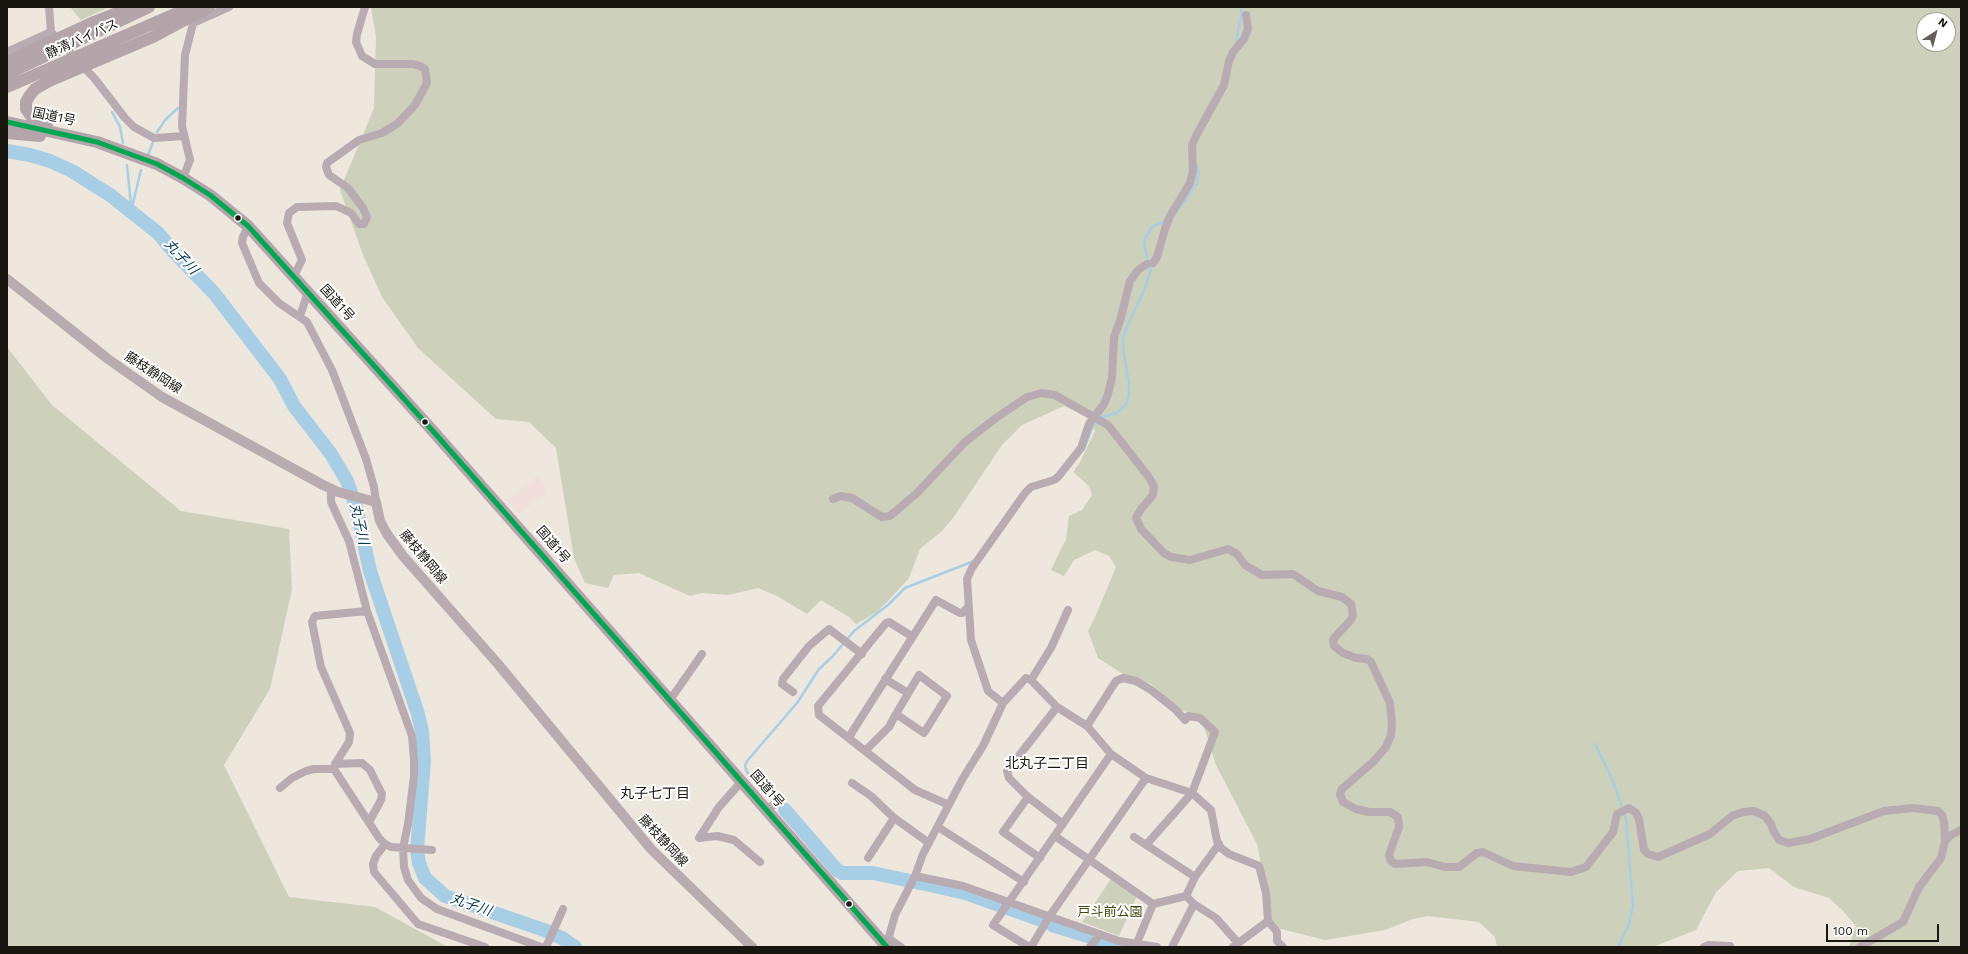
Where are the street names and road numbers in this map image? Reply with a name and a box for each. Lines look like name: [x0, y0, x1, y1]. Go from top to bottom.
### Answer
street label: 静清バイパス: [43, 16, 121, 62]
street label: 国道1号: [31, 105, 77, 129]
street label: 国道1号: [316, 281, 358, 325]
street label: 藤枝静岡線: [121, 349, 185, 397]
street label: 国道1号: [533, 523, 573, 567]
street label: 藤枝静岡線: [396, 527, 450, 587]
street label: 国道1号: [747, 767, 787, 811]
street label: 藤枝静岡線: [635, 812, 691, 870]

